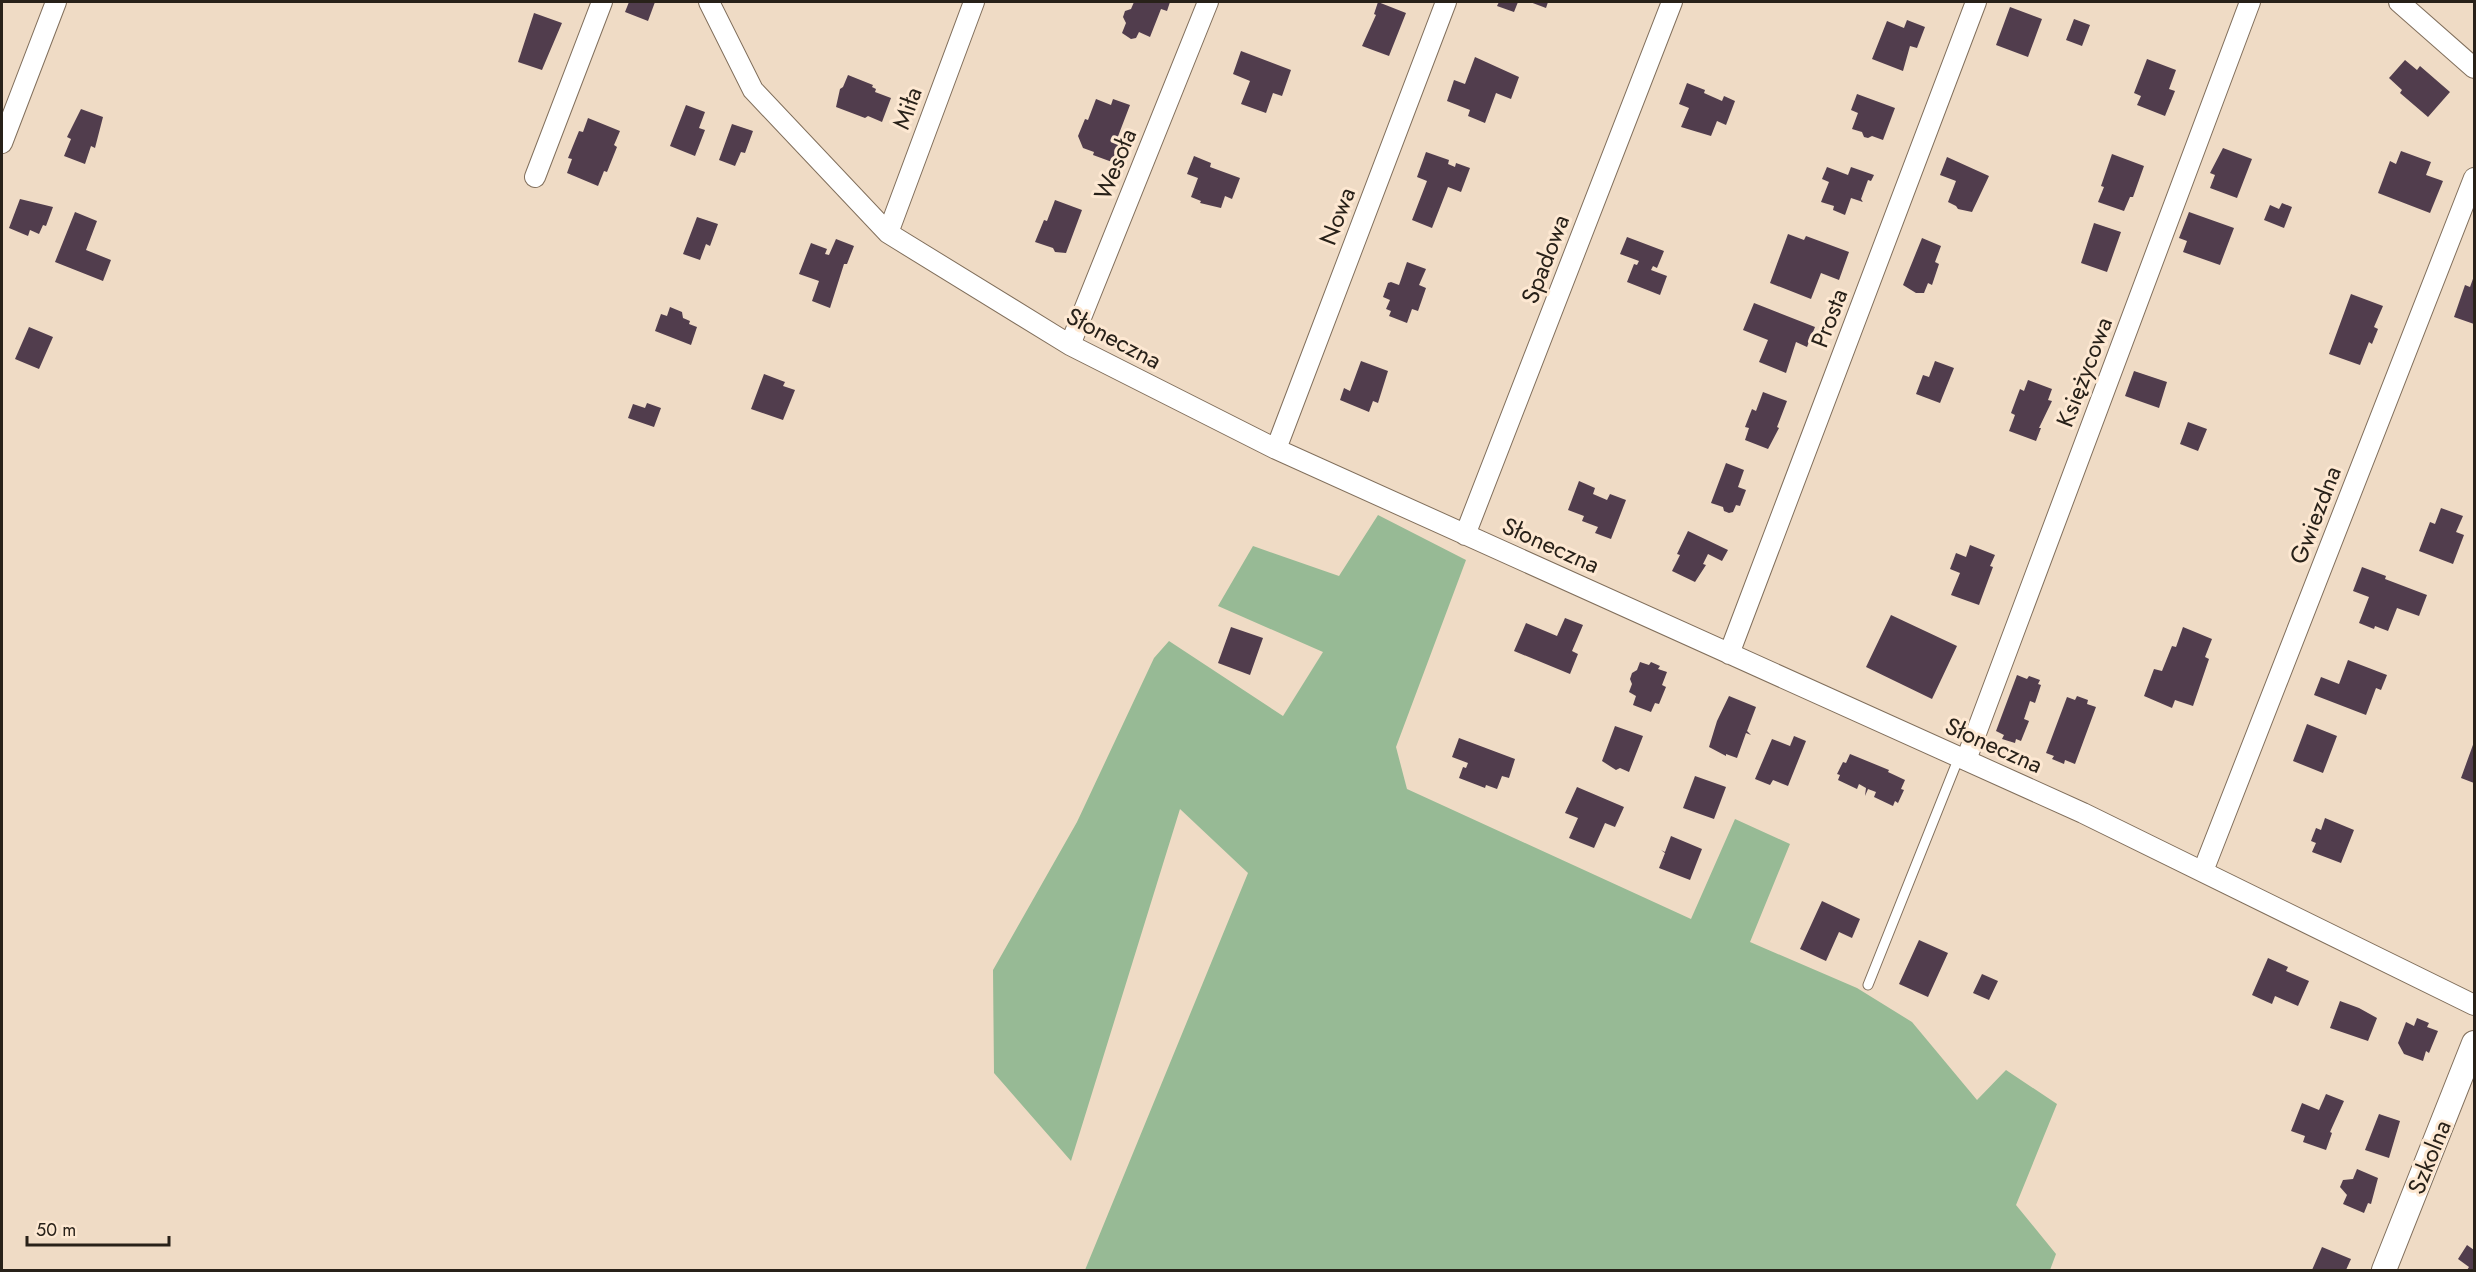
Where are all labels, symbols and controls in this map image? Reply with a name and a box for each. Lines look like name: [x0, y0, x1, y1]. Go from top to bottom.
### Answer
street label: Miła: [883, 82, 931, 134]
street label: Wesoła: [1085, 123, 1145, 205]
street label: Nowa: [1310, 182, 1364, 250]
street label: Spadowa: [1512, 209, 1578, 309]
street label: Prosta: [1802, 283, 1856, 353]
street label: Słoneczna: [1060, 298, 1168, 378]
street label: Księżycowa: [2047, 312, 2121, 432]
street label: Gwiezdna: [2280, 461, 2350, 569]
street label: Słoneczna: [1497, 508, 1605, 582]
street label: Słoneczna: [1940, 708, 2048, 782]
street label: Szkolna: [2398, 1115, 2460, 1199]
scale bar: [27, 1209, 170, 1247]
text: 50 m: [36, 1217, 76, 1243]

